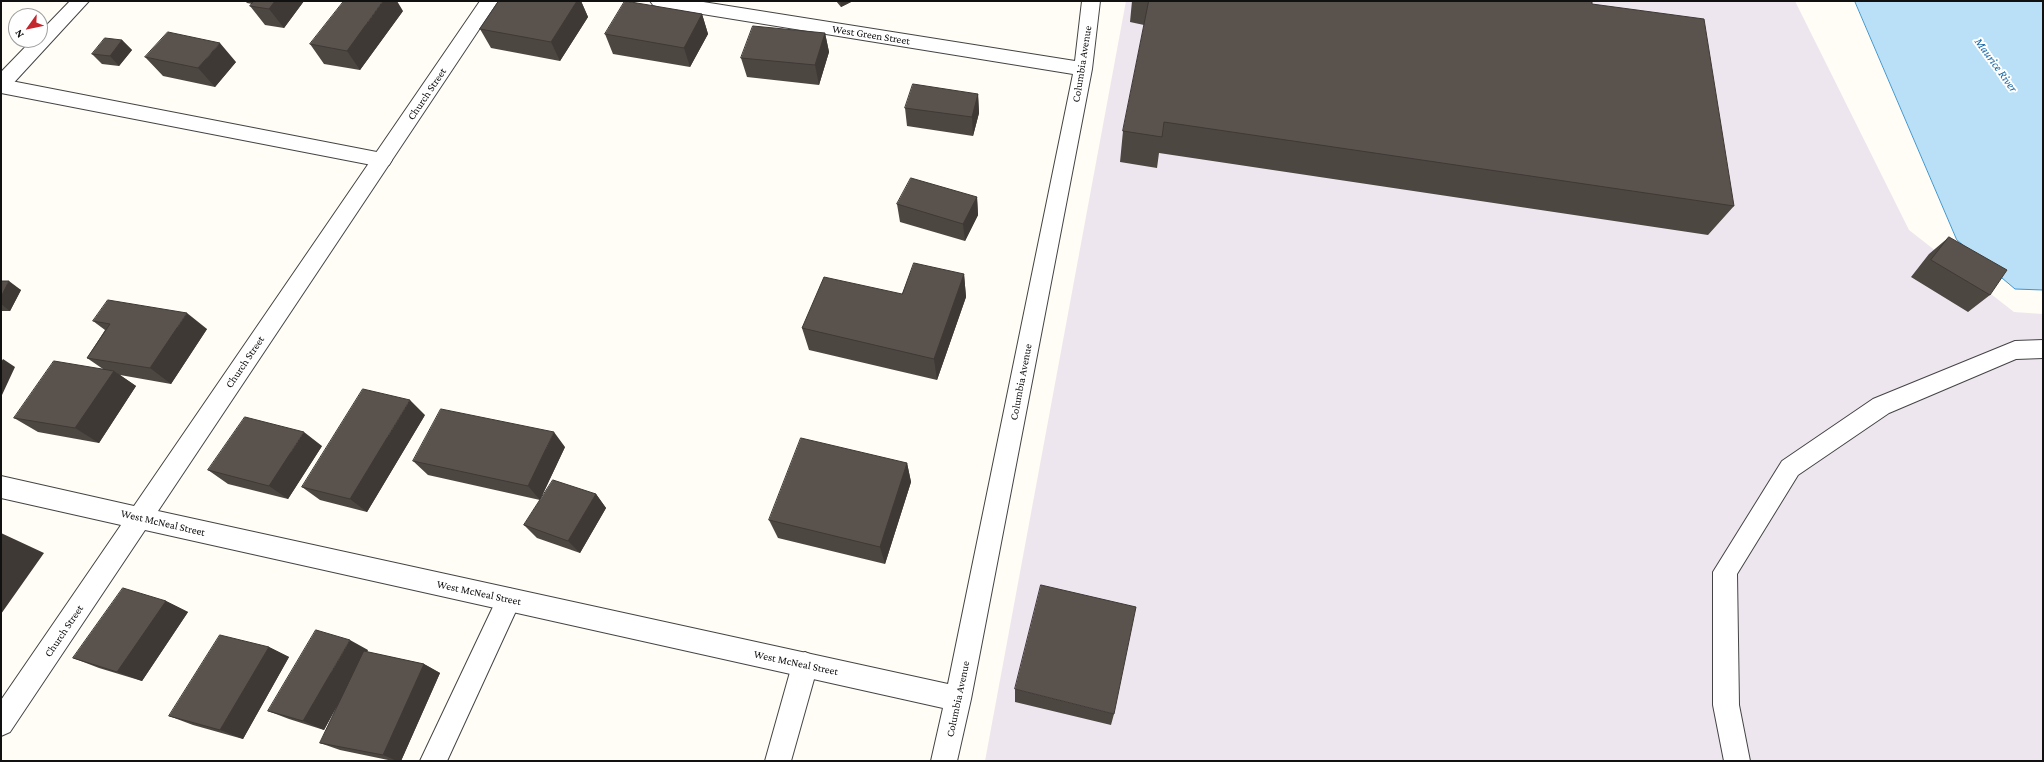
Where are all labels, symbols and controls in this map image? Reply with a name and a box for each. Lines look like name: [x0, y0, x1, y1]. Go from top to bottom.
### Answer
north arrow: [8, 8, 48, 48]
street label: West Green Street: [831, 22, 911, 48]
street label: Columbia Avenue: [1069, 25, 1095, 103]
text: N: [12, 28, 26, 40]
water label: Maurice River: [1971, 35, 2021, 95]
street label: Church Street: [405, 65, 449, 123]
street label: Church Street: [223, 333, 267, 391]
street label: Columbia Avenue: [1007, 343, 1035, 421]
street label: West McNeal Street: [120, 507, 206, 539]
street label: West McNeal Street: [436, 578, 522, 608]
street label: Church Street: [42, 602, 86, 660]
street label: West McNeal Street: [753, 648, 839, 678]
street label: Columbia Avenue: [943, 660, 973, 738]

